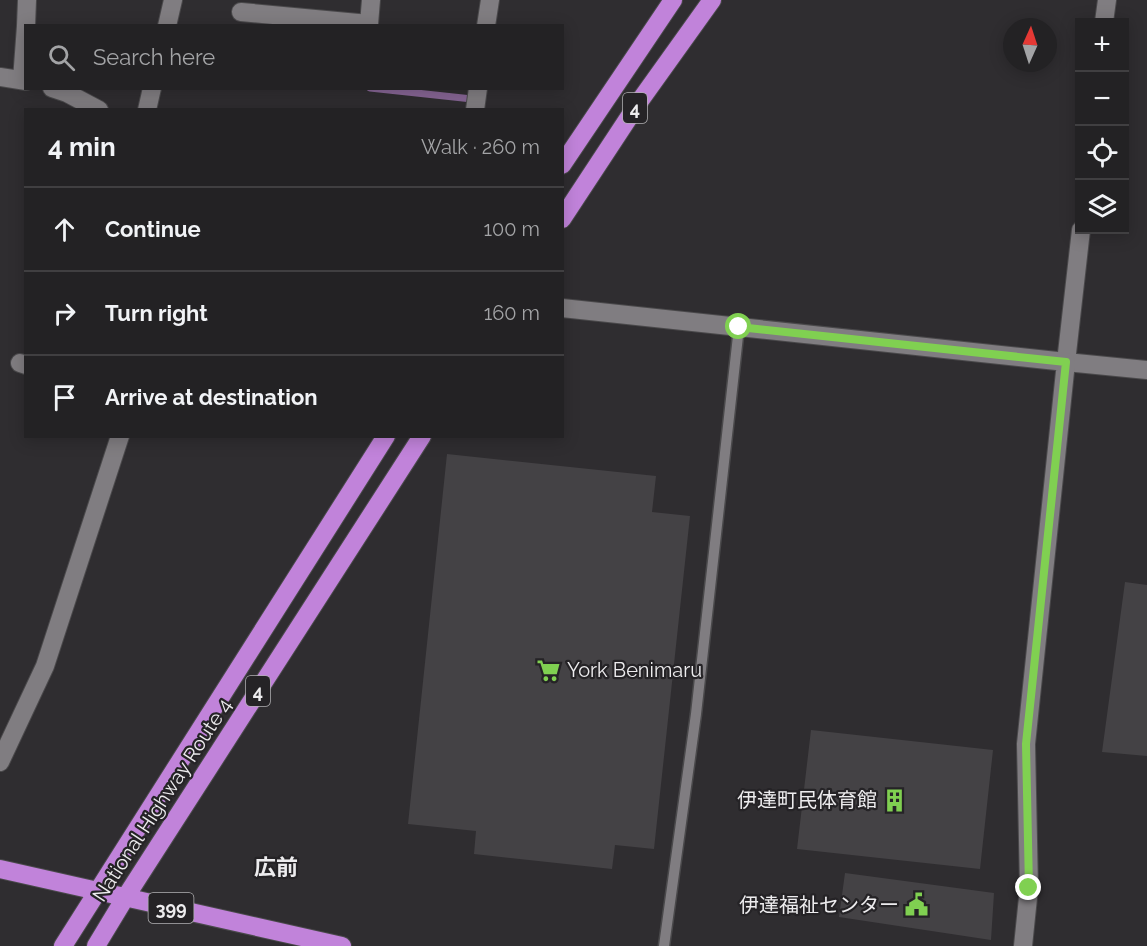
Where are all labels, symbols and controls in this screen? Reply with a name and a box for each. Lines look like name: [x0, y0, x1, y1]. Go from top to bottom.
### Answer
north arrow: [1003, 18, 1057, 72]
map controls: [1075, 18, 1129, 234]
button: +: [1075, 18, 1129, 72]
search box: [24, 24, 564, 90]
icon: search: [45, 41, 78, 74]
text: Search here: [93, 44, 215, 70]
button: −: [1075, 72, 1129, 126]
road number: 4: [623, 93, 647, 123]
button: locate: [1075, 126, 1129, 180]
text: 4 min: [48, 132, 116, 162]
text: Walk · 260 m: [421, 135, 540, 159]
button: layers: [1075, 180, 1129, 234]
icon: ahead: [48, 213, 81, 246]
text: Continue: [105, 216, 201, 242]
text: 100 m: [483, 217, 540, 241]
icon: right: [48, 297, 81, 330]
text: Turn right: [105, 300, 208, 326]
text: 160 m: [484, 301, 540, 325]
route start: [725, 313, 751, 339]
icon: arrive: [48, 381, 81, 414]
text: Arrive at destination: [105, 384, 318, 410]
supermarket icon: York Benimaru: [536, 657, 562, 683]
place label: York Benimaru: [567, 658, 702, 682]
road number: 4: [246, 676, 270, 706]
street label: National Highway Route 4: [87, 694, 237, 906]
building icon: 伊達町民体育館: [882, 787, 908, 813]
place label: 伊達町民体育館: [737, 788, 877, 812]
district label: 広前: [254, 854, 298, 880]
route end: [1015, 874, 1041, 900]
public building icon: 伊達福祉センター: [904, 892, 930, 918]
road number: 399: [148, 893, 194, 923]
place label: 伊達福祉センター: [739, 893, 899, 917]

